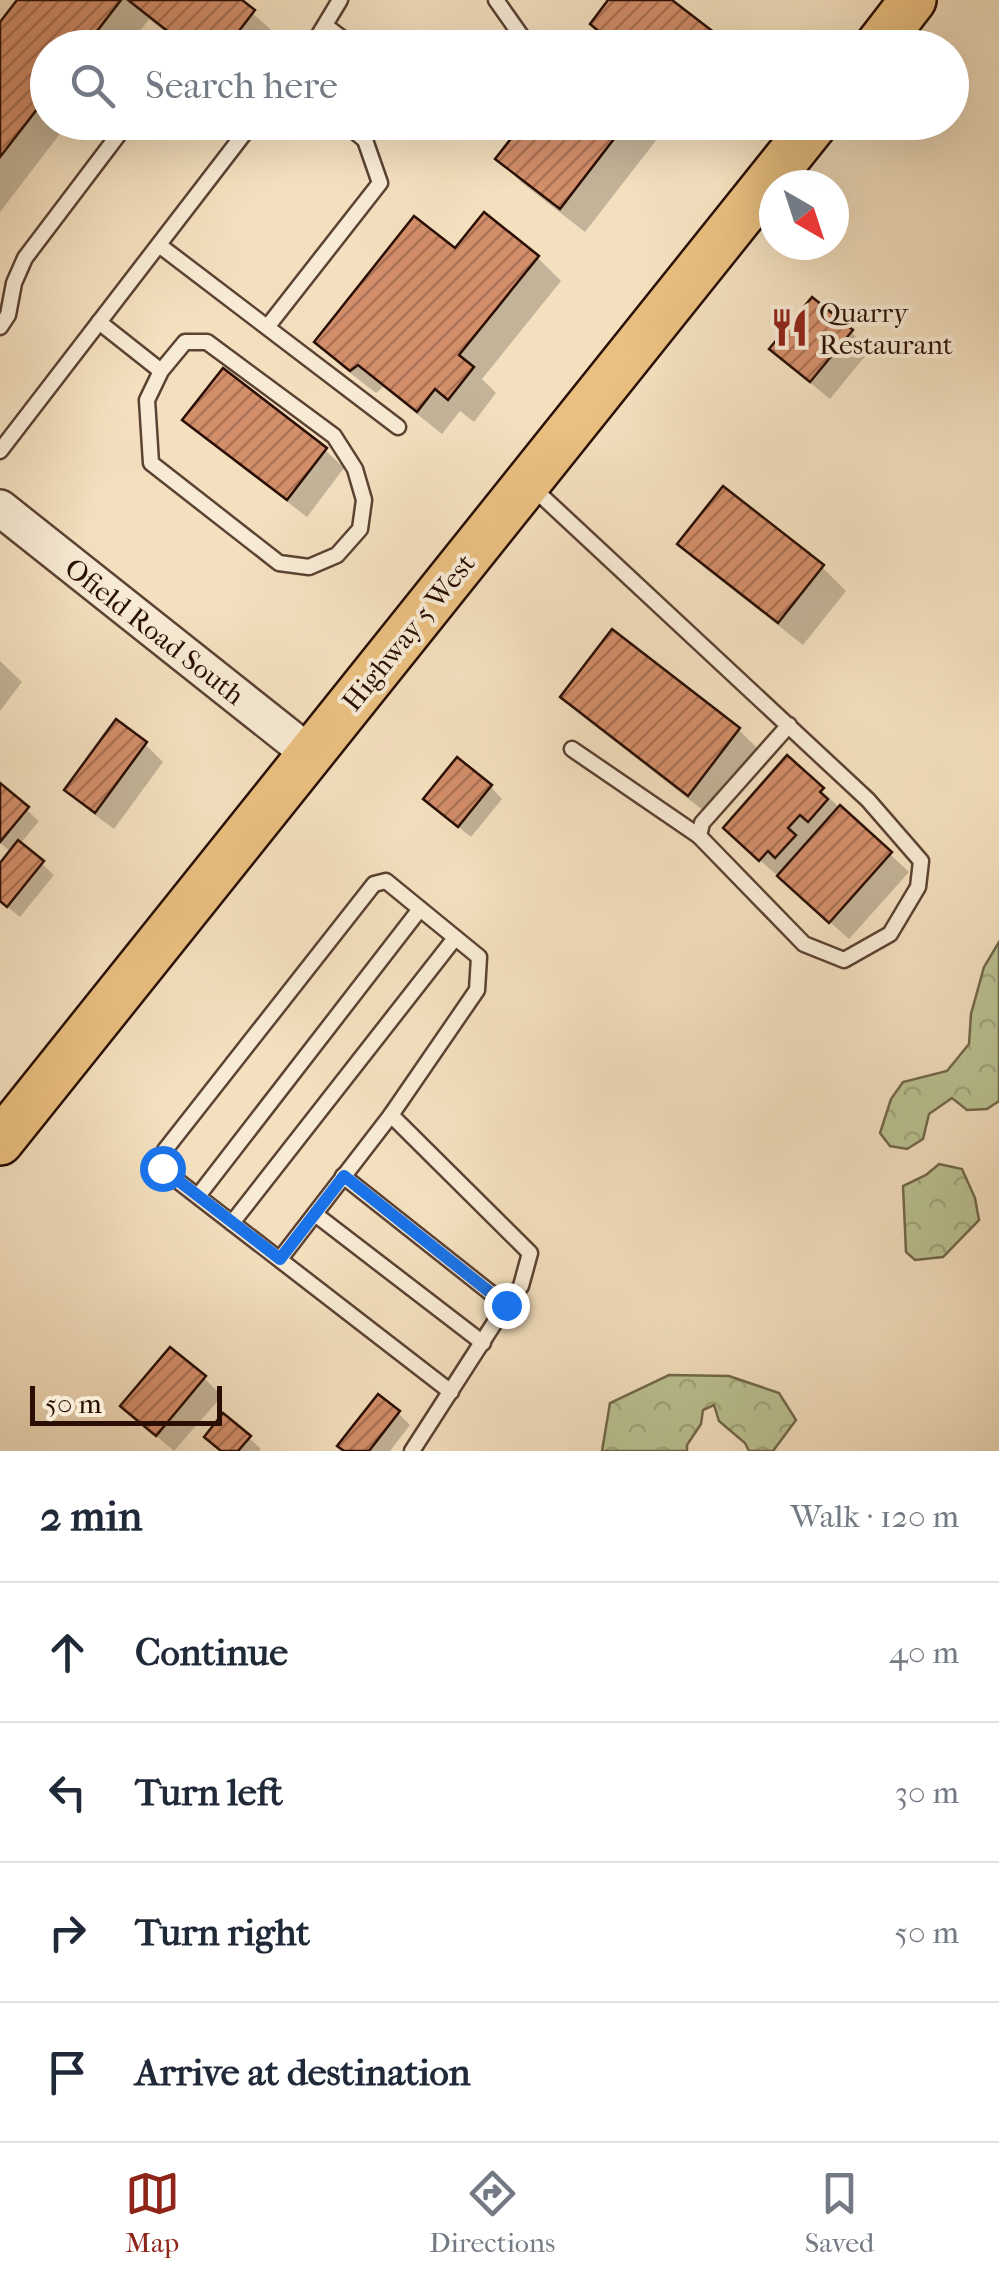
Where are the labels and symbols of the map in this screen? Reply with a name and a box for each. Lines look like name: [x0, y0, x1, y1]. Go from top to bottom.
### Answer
north arrow: [759, 170, 849, 260]
place label: Quarry Restaurant: [819, 296, 953, 361]
restaurant icon: Quarry Restaurant: [768, 307, 810, 349]
street label: Highway 5 West: [335, 547, 482, 717]
street label: Ofield Road South: [58, 551, 251, 712]
route start: [140, 1146, 186, 1192]
route end: [484, 1283, 530, 1329]
scale bar: [30, 1381, 222, 1426]

